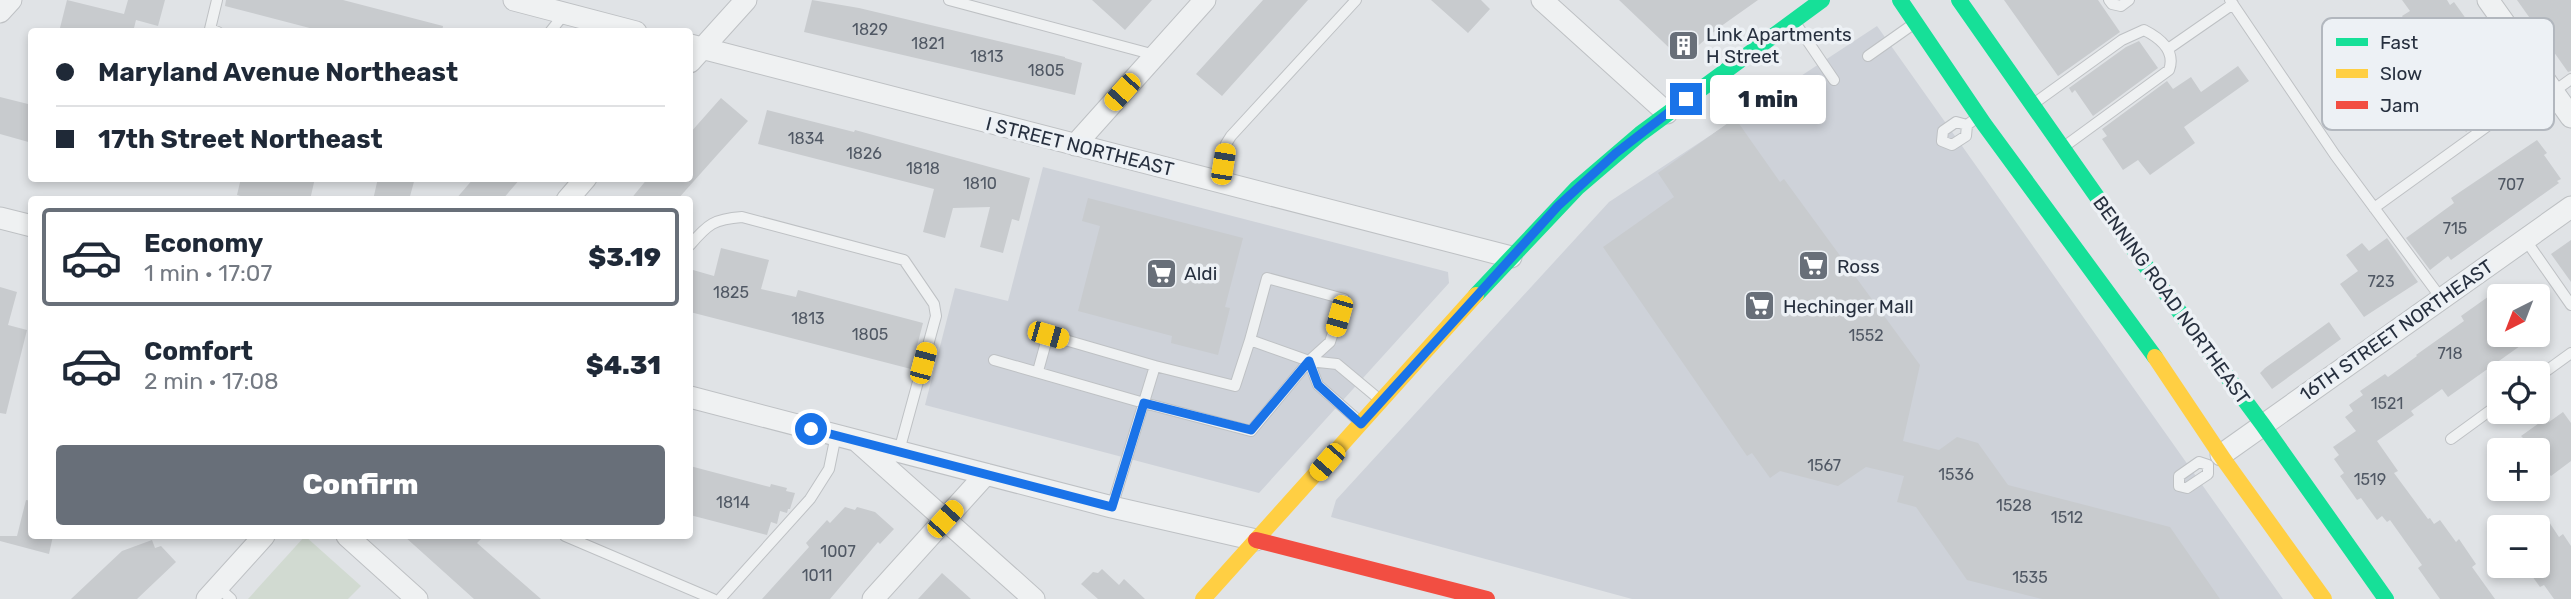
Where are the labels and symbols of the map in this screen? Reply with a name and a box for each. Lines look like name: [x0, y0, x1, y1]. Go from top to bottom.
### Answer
legend: [2322, 18, 2554, 130]
house number: 1829: [852, 20, 888, 39]
place label: Link Apartments H Street: [1706, 23, 1852, 68]
building icon: Link Apartments H Street: [1666, 28, 1700, 62]
text: Fast: [2380, 31, 2419, 54]
house number: 1821: [911, 34, 945, 53]
house number: 1813: [970, 47, 1004, 66]
house number: 1805: [1028, 61, 1064, 80]
text: Slow: [2380, 62, 2422, 85]
car: [1101, 69, 1144, 115]
callout: 1 min: [1710, 74, 1826, 124]
route end: [1670, 83, 1702, 115]
text: Jam: [2380, 94, 2419, 117]
street label: I STREET NORTHEAST: [984, 112, 1176, 181]
house number: 1834: [788, 129, 824, 148]
car: [1210, 142, 1237, 186]
house number: 1826: [846, 144, 882, 163]
house number: 1818: [906, 159, 940, 178]
house number: 1810: [963, 174, 997, 193]
house number: 707: [2498, 175, 2524, 194]
street label: BENNING ROAD NORTHEAST: [2088, 192, 2255, 409]
house number: 715: [2443, 219, 2467, 238]
supermarket icon: Ross: [1797, 249, 1831, 283]
place label: Ross: [1837, 255, 1880, 278]
street label: 16TH STREET NORTHEAST: [2295, 255, 2497, 406]
supermarket icon: Aldi: [1144, 256, 1178, 290]
place label: Aldi: [1184, 262, 1217, 285]
house number: 723: [2367, 272, 2395, 291]
house number: 1825: [713, 283, 749, 302]
north arrow: [2487, 284, 2550, 346]
supermarket icon: Hechinger Mall: [1743, 289, 1777, 323]
car: [1324, 293, 1355, 339]
place label: Hechinger Mall: [1783, 295, 1914, 318]
house number: 1813: [791, 309, 825, 328]
car: [1025, 319, 1072, 351]
house number: 1805: [852, 325, 888, 344]
house number: 1552: [1848, 326, 1884, 345]
car: [908, 340, 939, 386]
house number: 718: [2437, 344, 2463, 363]
house number: 1521: [2371, 394, 2403, 413]
route start: [795, 413, 827, 445]
car: [1306, 439, 1349, 485]
house number: 1567: [1807, 456, 1841, 475]
house number: 1536: [1938, 465, 1974, 484]
house number: 1519: [2354, 470, 2386, 489]
house number: 1814: [716, 493, 750, 512]
car: [924, 496, 967, 542]
house number: 1528: [1996, 496, 2032, 515]
house number: 1512: [2051, 508, 2083, 527]
house number: 1007: [820, 542, 856, 561]
house number: 1011: [802, 566, 832, 585]
house number: 1535: [2012, 568, 2048, 587]

